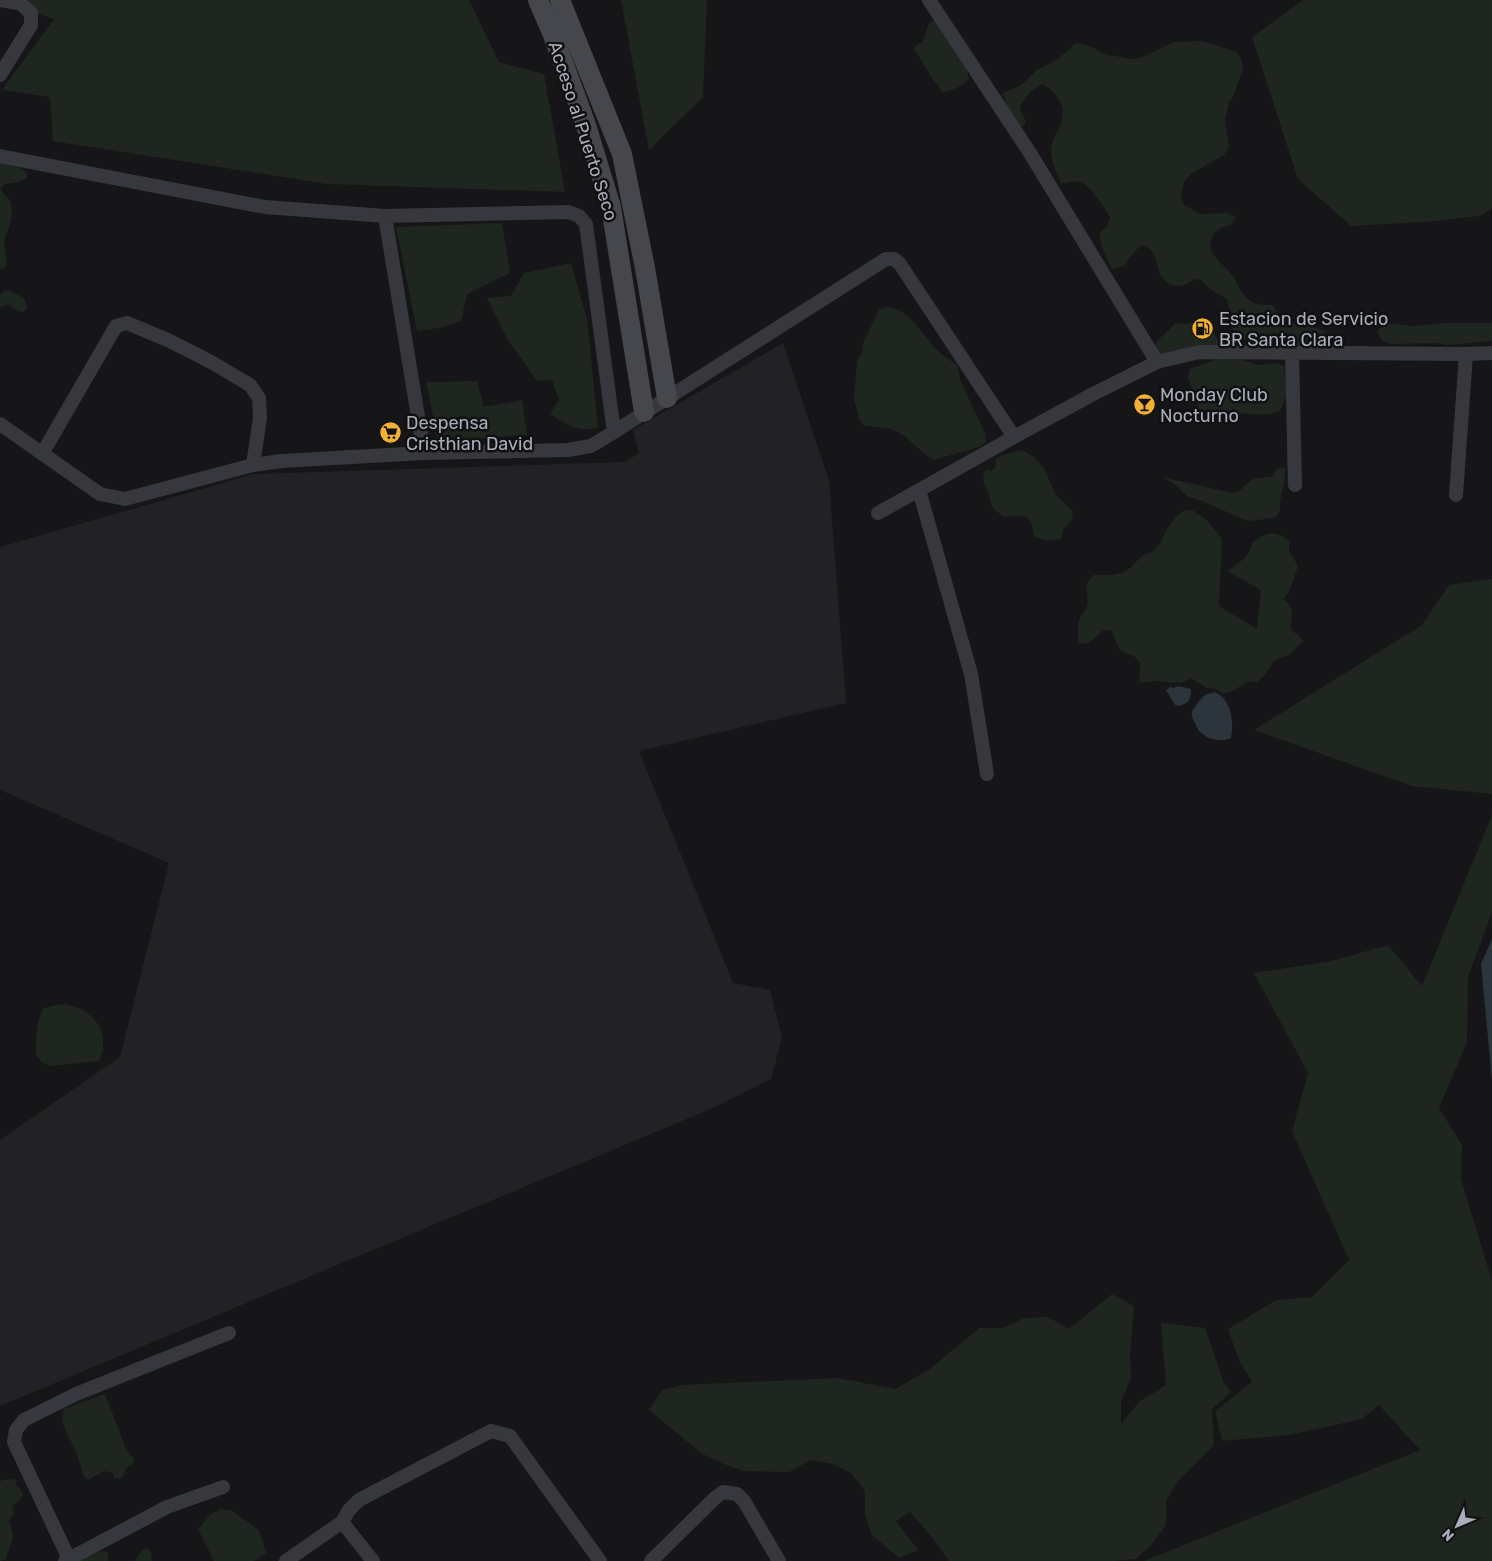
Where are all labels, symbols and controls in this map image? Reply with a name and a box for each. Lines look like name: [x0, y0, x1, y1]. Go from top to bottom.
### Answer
street label: Acceso al Puerto Seco: [544, 39, 622, 223]
place label: Estacion de Servicio BR Santa Clara: [1219, 308, 1388, 351]
fuel station icon: Estacion de Servicio BR Santa Clara: [1191, 317, 1215, 341]
place label: Monday Club Nocturno: [1160, 384, 1268, 427]
bar icon: Monday Club Nocturno: [1132, 393, 1156, 417]
place label: Despensa Cristhian David: [406, 412, 533, 455]
supermarket icon: Despensa Cristhian David: [378, 421, 402, 445]
north arrow: [1432, 1501, 1482, 1551]
text: N: [1439, 1525, 1458, 1544]

